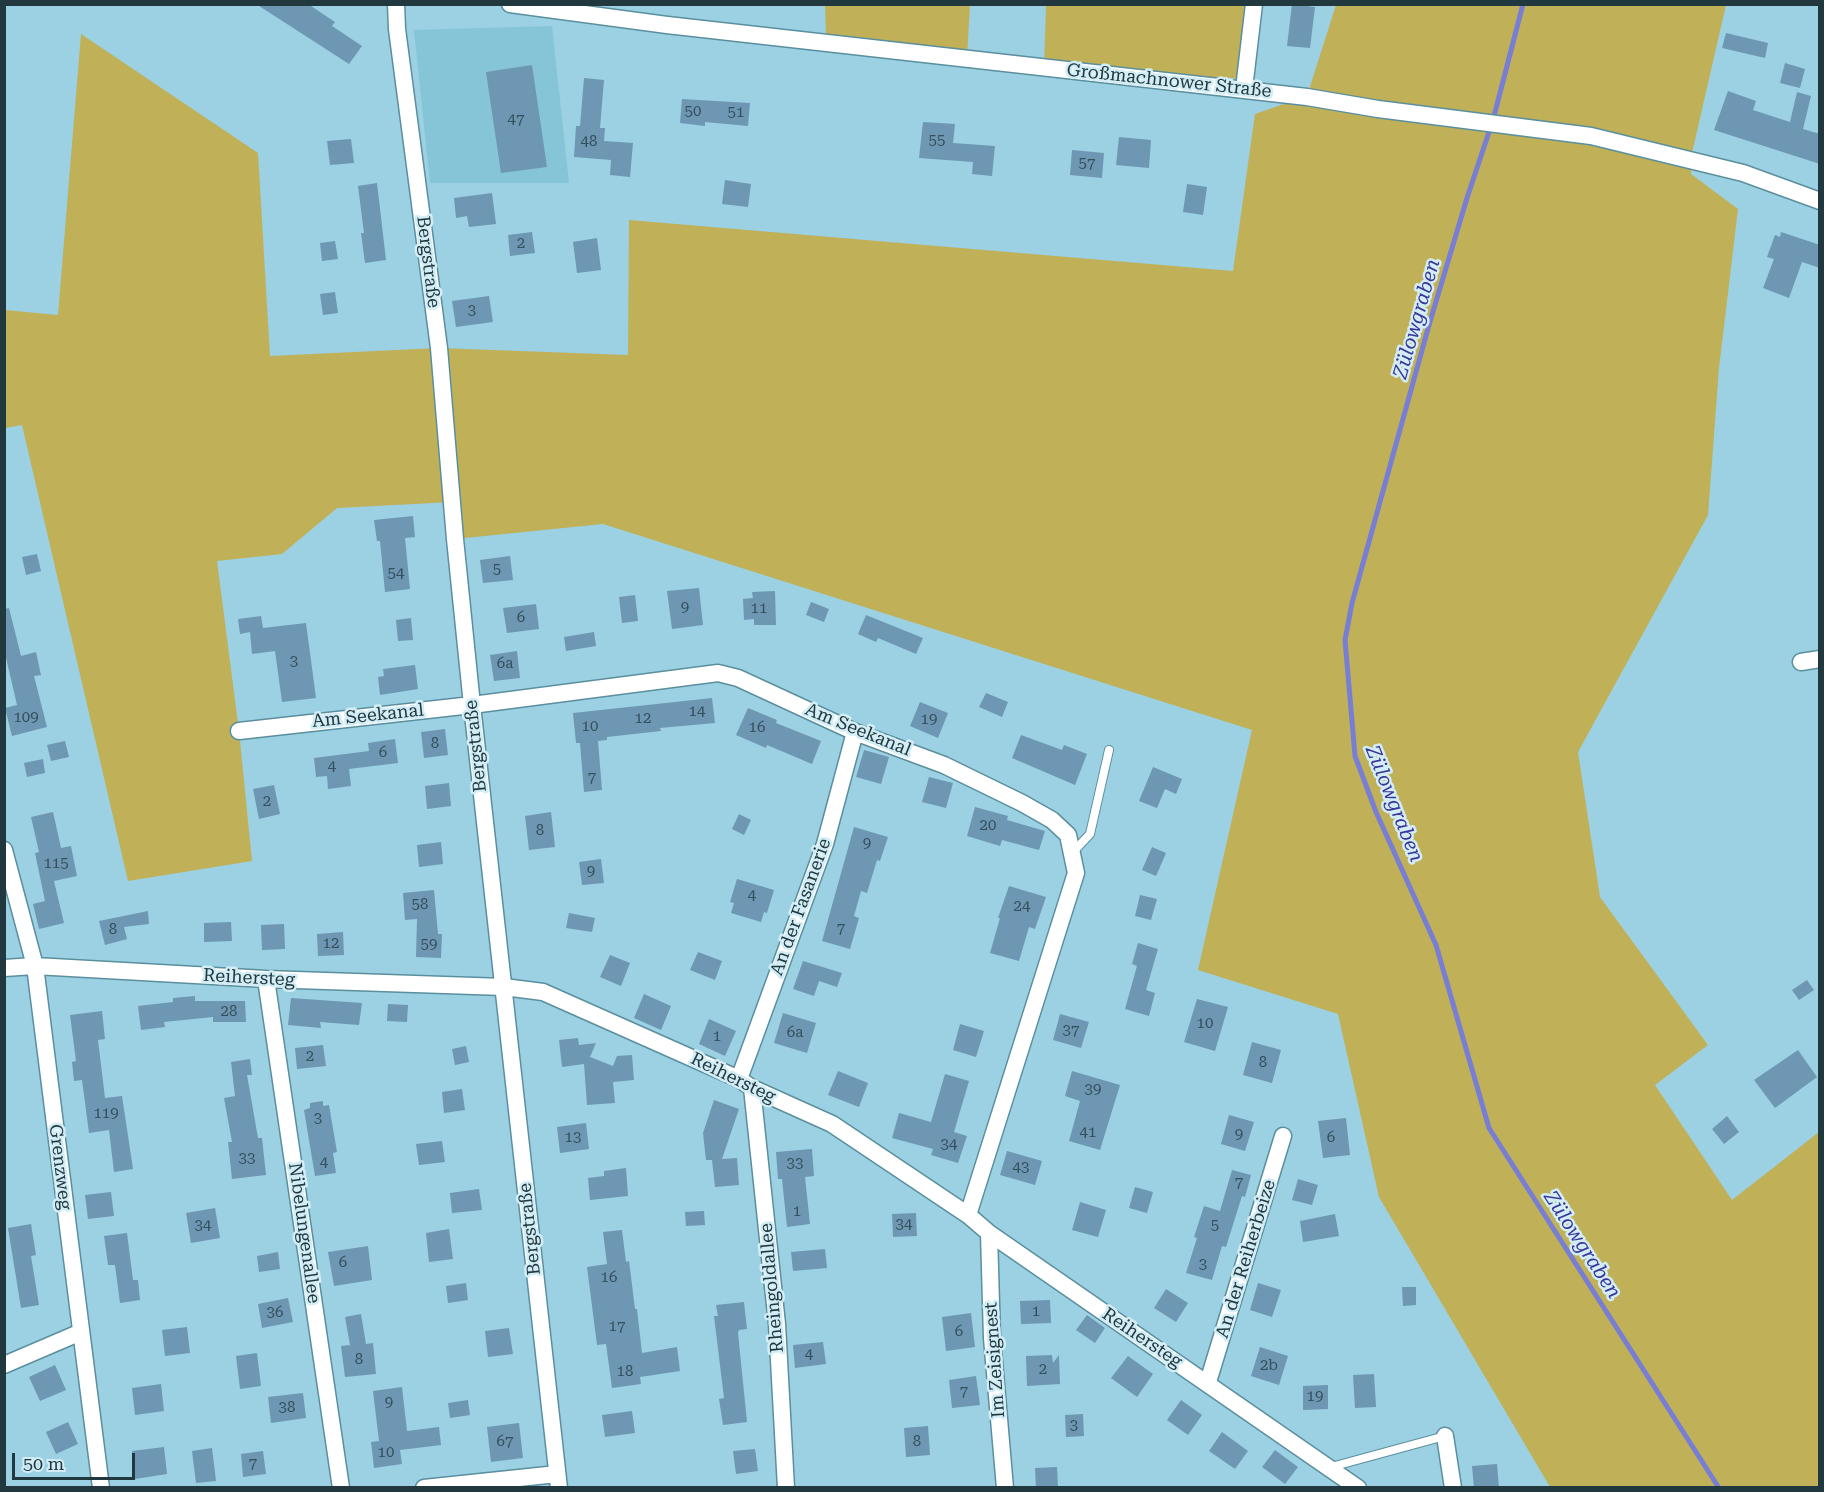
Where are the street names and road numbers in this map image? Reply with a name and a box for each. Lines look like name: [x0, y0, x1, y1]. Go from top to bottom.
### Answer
street label: Großmachnower Straße: [1066, 60, 1272, 102]
street label: Bergstraße: [412, 215, 444, 309]
street label: Am Seekanal: [311, 699, 425, 733]
street label: Bergstraße: [460, 699, 492, 793]
street label: Am Seekanal: [802, 699, 914, 761]
street label: An der Fasanerie: [766, 835, 836, 979]
street label: Reihersteg: [203, 965, 295, 991]
street label: Reihersteg: [687, 1048, 779, 1108]
street label: Grenzweg: [44, 1123, 76, 1211]
street label: Nibelungenallee: [283, 1161, 325, 1305]
street label: An der Reiherbeize: [1212, 1177, 1280, 1341]
street label: Bergstraße: [514, 1182, 546, 1276]
street label: Rheingoldallee: [756, 1222, 788, 1354]
street label: Im Zeisignest: [980, 1301, 1010, 1419]
street label: Reihersteg: [1098, 1303, 1186, 1373]

